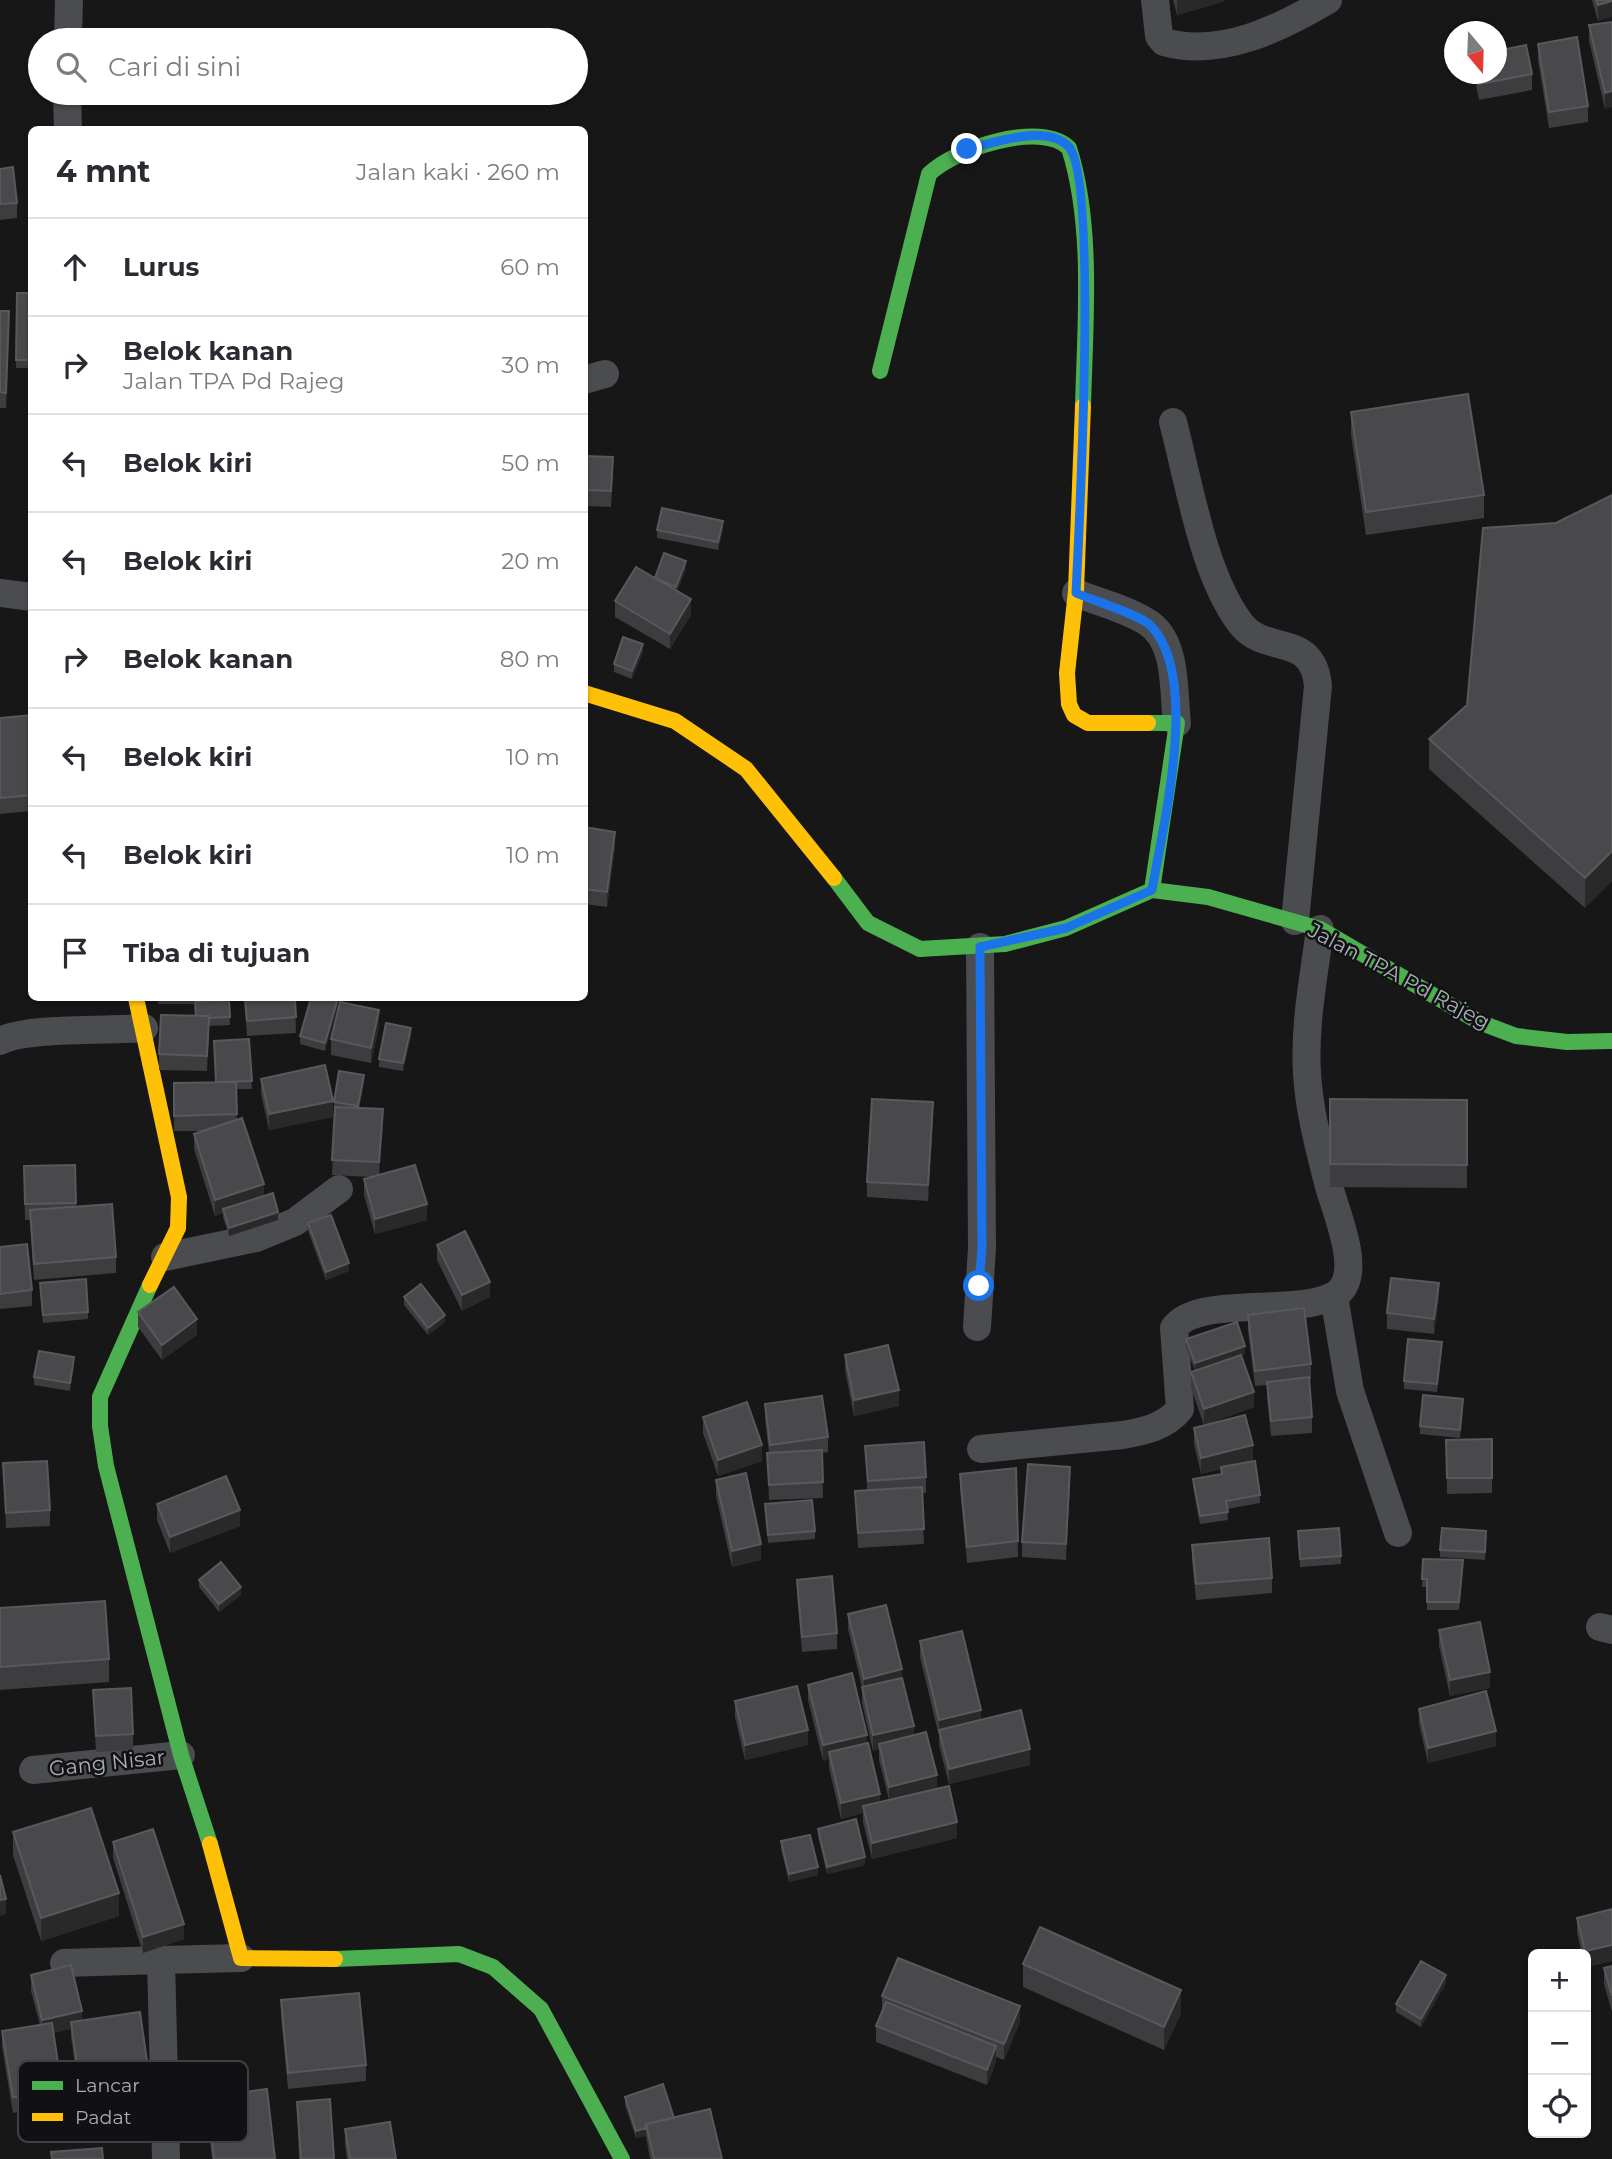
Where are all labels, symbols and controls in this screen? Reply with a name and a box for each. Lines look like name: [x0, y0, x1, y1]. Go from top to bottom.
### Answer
north arrow: [1444, 21, 1507, 84]
search box: [28, 28, 588, 105]
icon: search: [52, 48, 90, 86]
text: Cari di sini: [108, 51, 241, 83]
route end: [951, 133, 982, 164]
text: 4 mnt: [56, 153, 150, 190]
text: Jalan kaki · 260 m: [356, 158, 560, 186]
icon: ahead: [56, 248, 94, 286]
text: Lurus: [123, 251, 199, 283]
text: 60 m: [500, 253, 560, 281]
text: Belok kanan: [123, 335, 293, 367]
icon: right: [56, 346, 94, 384]
text: 30 m: [501, 351, 560, 379]
text: Jalan TPA Pd Rajeg: [123, 367, 345, 395]
icon: left: [56, 444, 94, 482]
text: Belok kiri: [123, 447, 252, 479]
text: 50 m: [501, 449, 560, 477]
icon: left: [56, 542, 94, 580]
text: Belok kiri: [123, 545, 252, 577]
text: 20 m: [501, 547, 560, 575]
icon: right: [56, 640, 94, 678]
text: Belok kanan: [123, 643, 293, 675]
text: 80 m: [500, 645, 560, 673]
icon: left: [56, 738, 94, 776]
text: Belok kiri: [123, 741, 252, 773]
text: 10 m: [506, 743, 560, 771]
icon: left: [56, 836, 94, 874]
text: Belok kiri: [123, 839, 252, 871]
text: 10 m: [506, 841, 560, 869]
street label: Jalan TPA Pd Rajeg: [1303, 917, 1494, 1034]
icon: arrive: [56, 934, 94, 972]
text: Tiba di tujuan: [123, 937, 310, 969]
route start: [963, 1270, 994, 1301]
street label: Gang Nisar: [48, 1744, 166, 1781]
map controls: [1528, 1949, 1591, 2138]
button: +: [1528, 1949, 1591, 2012]
button: −: [1528, 2012, 1591, 2075]
legend: [18, 2061, 248, 2142]
text: Lancar: [75, 2074, 140, 2097]
button: locate: [1528, 2075, 1591, 2138]
text: Padat: [75, 2106, 132, 2129]

